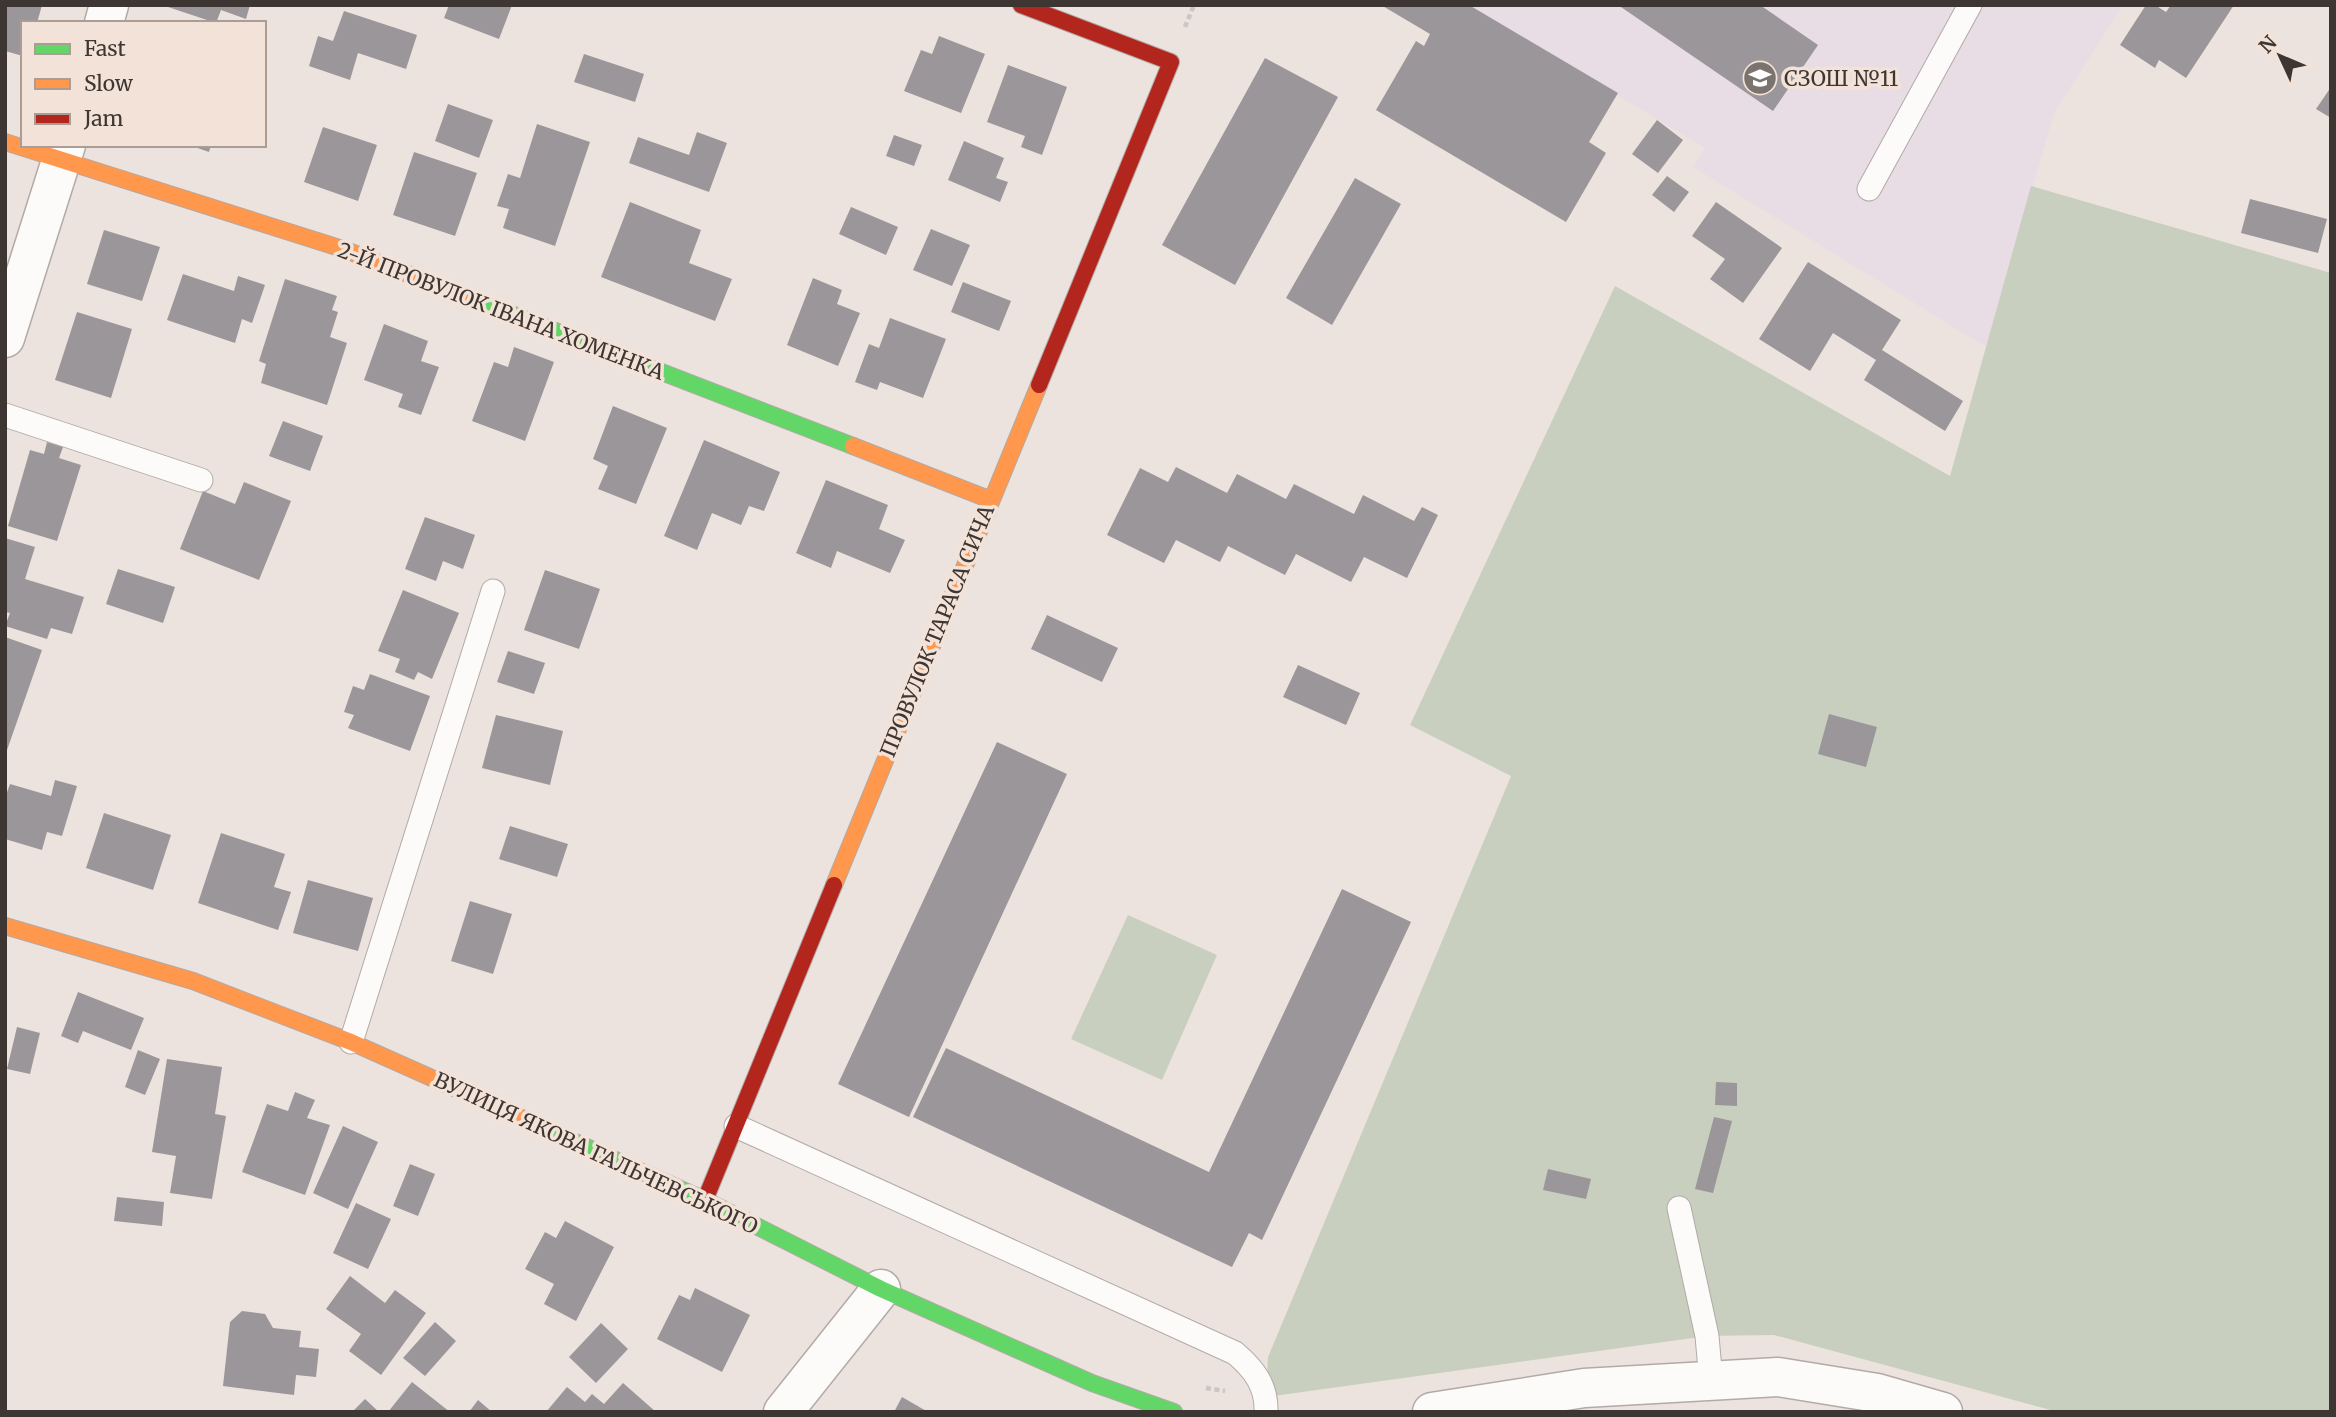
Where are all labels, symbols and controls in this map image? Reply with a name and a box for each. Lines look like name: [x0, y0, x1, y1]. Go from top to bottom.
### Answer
legend: [21, 21, 266, 147]
north arrow: [2245, 21, 2315, 91]
text: N: [2254, 30, 2282, 58]
text: Fast: [84, 35, 126, 62]
school or university icon: СЗОШ №11: [1741, 59, 1779, 97]
place label: СЗОШ №11: [1784, 65, 1898, 92]
text: Slow: [84, 70, 133, 97]
text: Jam: [83, 105, 123, 132]
street label: 2-Й ПРОВУЛОК ІВАНА ХОМЕНКА: [334, 236, 668, 386]
street label: ПРОВУЛОК ТАРАСА СИЧА: [874, 501, 1000, 761]
street label: ВУЛИЦЯ ЯКОВА ГАЛЬЧЕВСЬКОГО: [430, 1066, 762, 1240]

